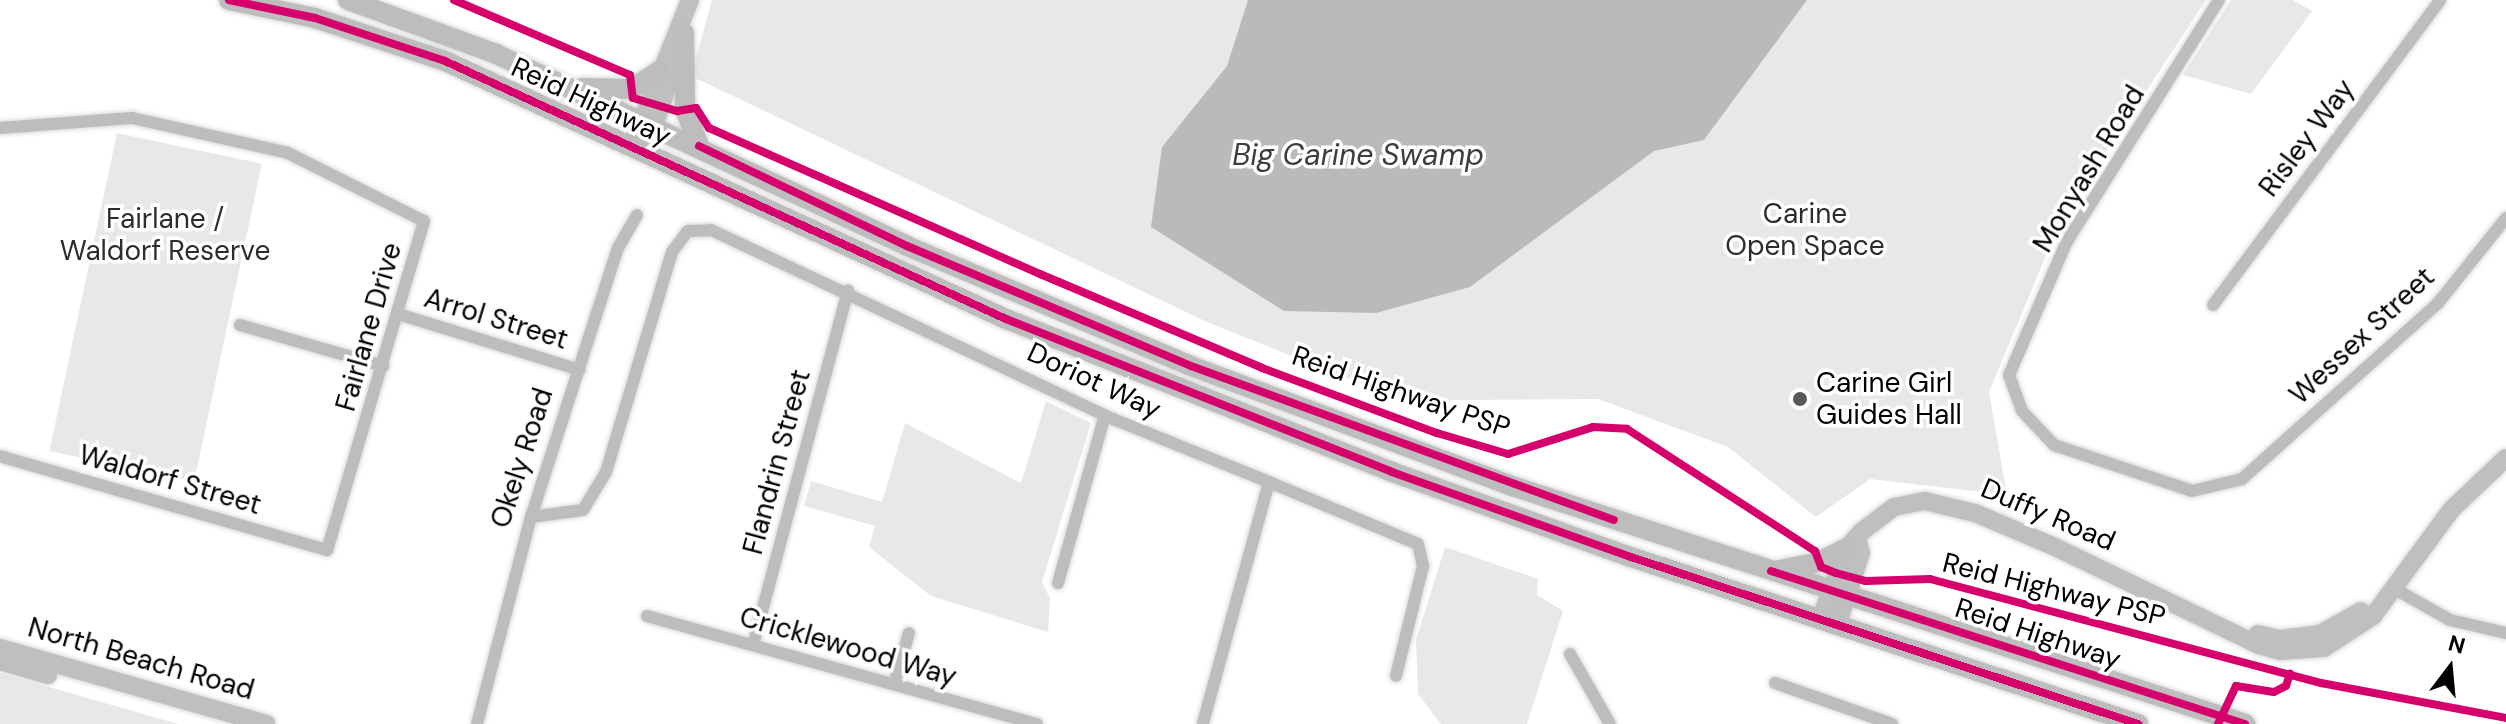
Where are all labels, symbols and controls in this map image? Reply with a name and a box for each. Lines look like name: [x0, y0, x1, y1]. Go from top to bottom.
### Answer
street label: Reid Highway: [506, 50, 676, 154]
street label: Risley Way: [2252, 73, 2362, 203]
street label: Monyash Road: [2026, 80, 2152, 258]
water label: Big Carine Swamp: [1232, 137, 1484, 173]
park label: Carine Open Space: [1725, 197, 1885, 263]
park label: Fairlane / Waldorf Reserve: [60, 202, 270, 268]
street label: Fairlane Drive: [329, 239, 409, 415]
street label: Wessex Street: [2283, 260, 2441, 412]
street label: Arrol Street: [420, 281, 572, 357]
street label: Doriot Way: [1022, 335, 1166, 427]
street label: Reid Highway PSP: [1288, 339, 1514, 445]
street label: Flandrin Street: [736, 366, 818, 558]
place label: Carine Girl Guides Hall: [1816, 366, 1962, 432]
street label: Okely Road: [484, 384, 560, 532]
marker: Carine Girl Guides Hall: [1791, 390, 1809, 408]
street label: Waldorf Street: [75, 438, 265, 522]
street label: Duffy Road: [1976, 472, 2120, 558]
street label: Reid Highway PSP: [1939, 546, 2169, 634]
street label: Reid Highway: [1951, 591, 2125, 677]
street label: Cricklewood Way: [736, 600, 960, 694]
street label: North Beach Road: [24, 611, 258, 707]
north arrow: [2410, 628, 2490, 708]
text: N: [2445, 628, 2468, 661]

